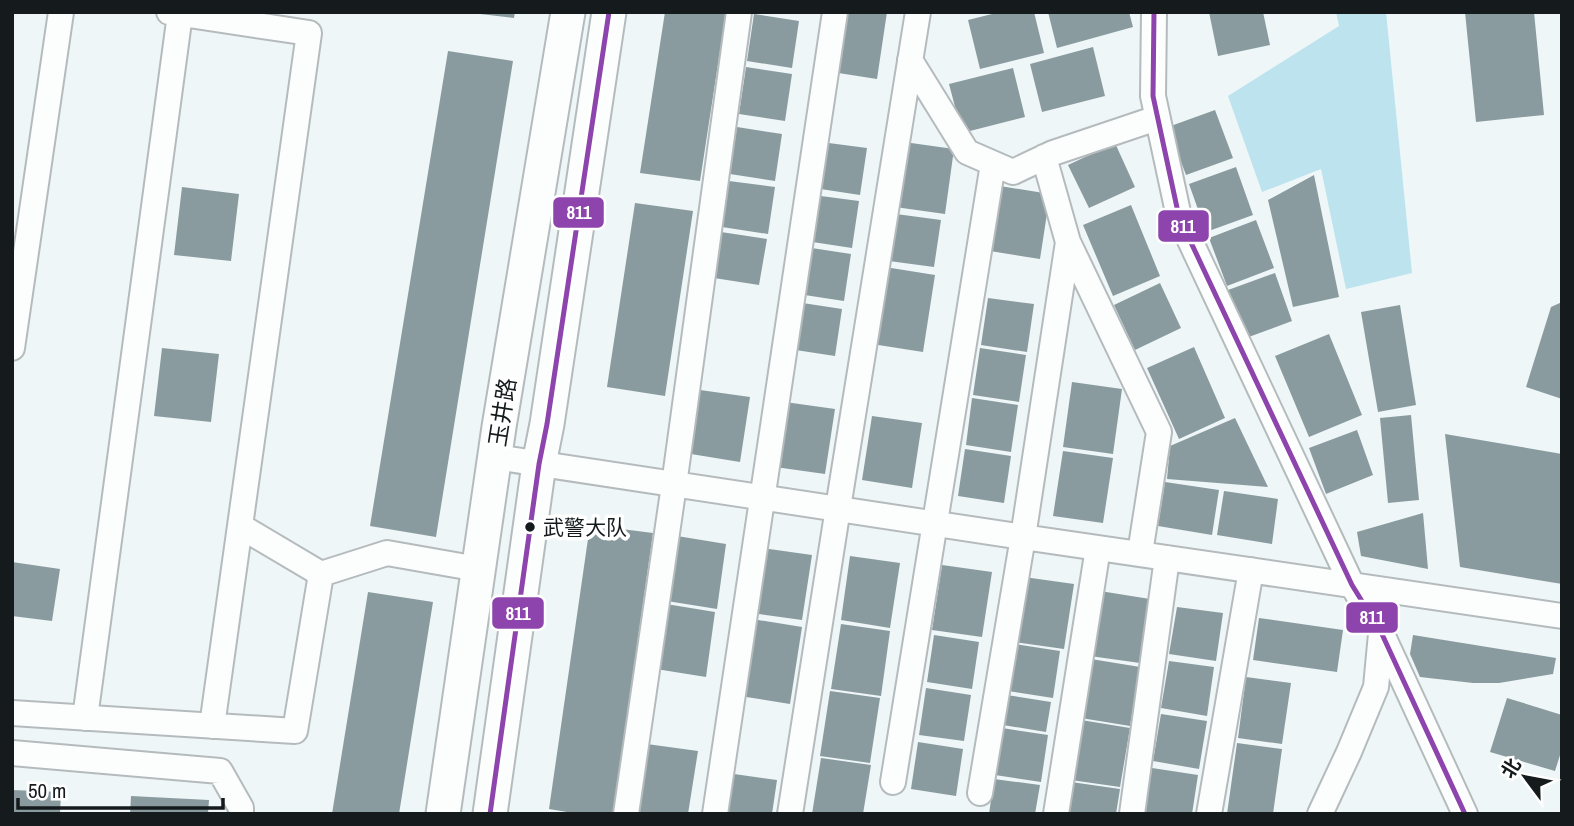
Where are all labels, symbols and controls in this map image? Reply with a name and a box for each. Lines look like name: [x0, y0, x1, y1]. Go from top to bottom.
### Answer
line badge: 811: [552, 196, 605, 229]
text: 811: [566, 199, 592, 225]
line badge: 811: [1157, 209, 1210, 243]
text: 811: [1170, 213, 1196, 239]
street label: 玉井路: [481, 376, 523, 448]
place label: 武警大队: [543, 513, 627, 542]
marker: 武警大队: [523, 520, 537, 534]
line badge: 811: [491, 596, 545, 630]
text: 811: [505, 600, 531, 626]
line badge: 811: [1345, 601, 1399, 634]
text: 811: [1359, 604, 1385, 630]
north arrow: [1490, 742, 1560, 812]
text: 北: [1495, 753, 1527, 783]
scale bar: [18, 766, 222, 810]
text: 50 m: [28, 776, 66, 805]

